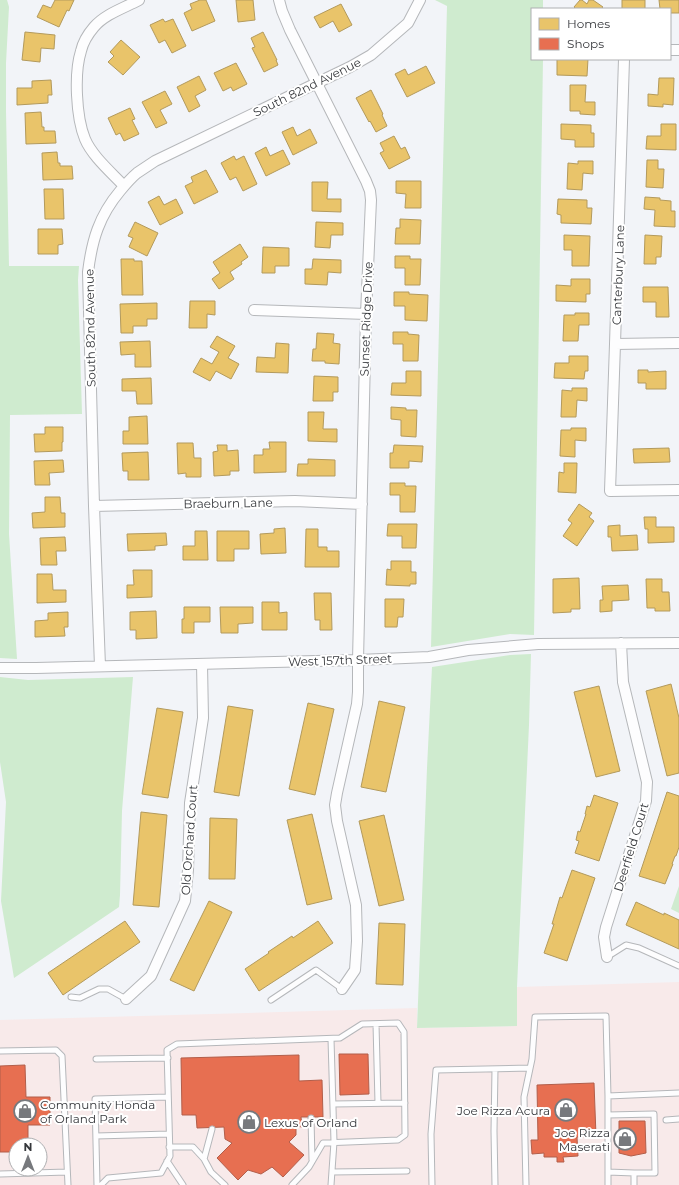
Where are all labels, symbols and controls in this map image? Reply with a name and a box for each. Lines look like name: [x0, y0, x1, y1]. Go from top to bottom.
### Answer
legend: [531, 8, 671, 60]
text: Homes: [567, 16, 610, 31]
text: Shops: [567, 36, 604, 51]
street label: South 82nd Avenue: [251, 54, 363, 120]
street label: Canterbury Lane: [609, 225, 627, 325]
street label: Sunset Ridge Drive: [357, 261, 375, 377]
street label: South 82nd Avenue: [81, 269, 99, 387]
street label: Braeburn Lane: [183, 495, 273, 511]
street label: West 157th Street: [288, 651, 392, 669]
street label: Old Orchard Court: [178, 784, 200, 896]
street label: Deerfield Court: [610, 801, 652, 893]
place label: Community Honda of Orland Park: [40, 1097, 155, 1126]
shop icon: Joe Rizza Acura: [553, 1097, 579, 1123]
shop icon: Community Honda of Orland Park: [12, 1098, 38, 1124]
place label: Joe Rizza Acura: [456, 1103, 550, 1118]
shop icon: Lexus of Orland: [236, 1109, 262, 1135]
place label: Lexus of Orland: [264, 1115, 357, 1130]
place label: Joe Rizza Maserati: [554, 1125, 610, 1154]
shop icon: Joe Rizza Maserati: [612, 1126, 638, 1152]
north arrow: [8, 1137, 48, 1177]
text: N: [24, 1140, 32, 1154]

